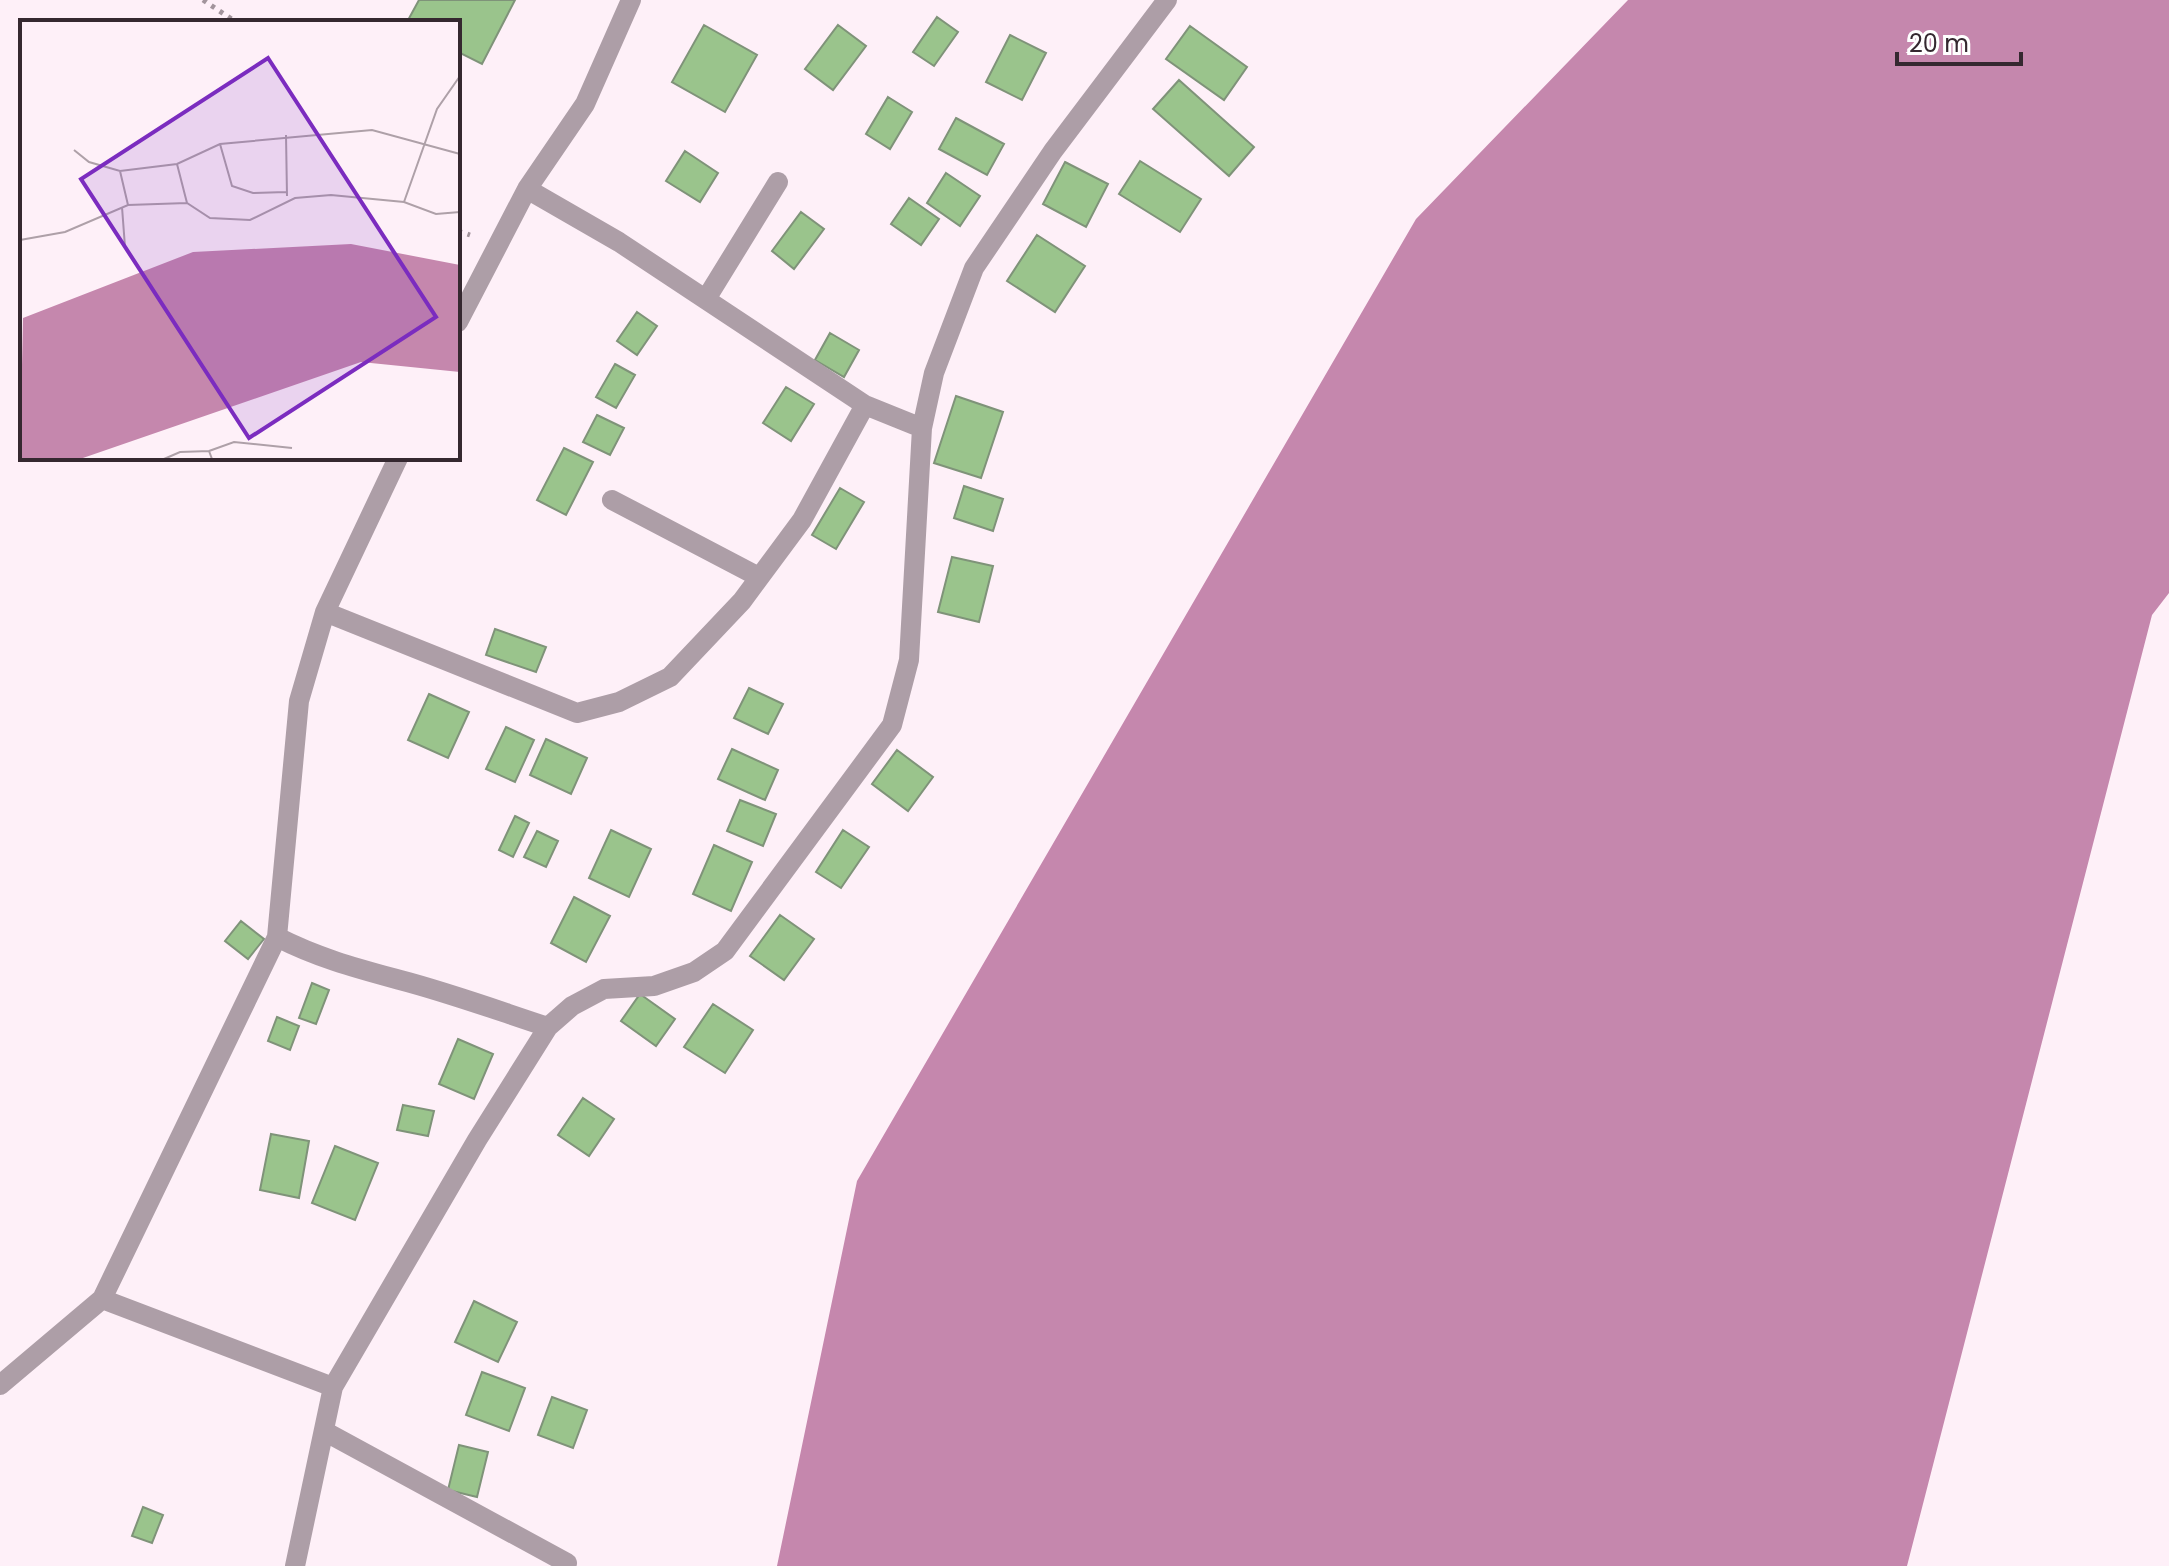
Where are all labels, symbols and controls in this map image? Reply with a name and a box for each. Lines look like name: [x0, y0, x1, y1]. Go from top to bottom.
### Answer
scale bar: [1897, 16, 2021, 66]
inset map: [20, 20, 460, 460]
text: 20 m: [1909, 27, 1969, 60]

